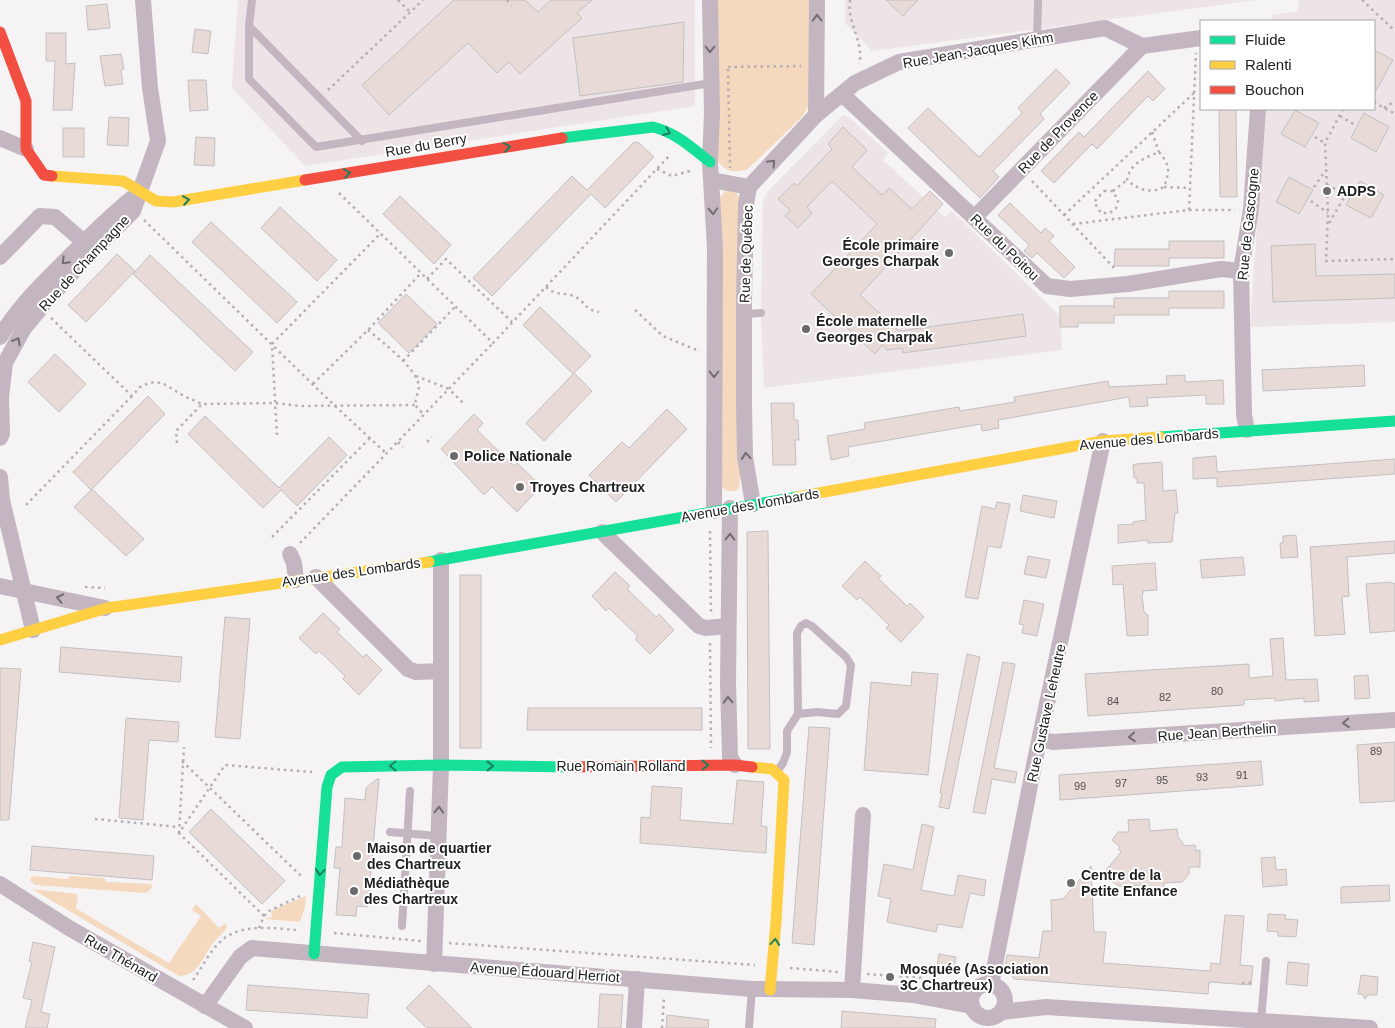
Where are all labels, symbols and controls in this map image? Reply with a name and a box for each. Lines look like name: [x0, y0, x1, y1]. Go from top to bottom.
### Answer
one-way arrow: [812, 14, 822, 22]
legend: [1200, 20, 1375, 110]
street label: Rue Jean-Jacques Kihm: [902, 29, 1054, 71]
text: Fluide: [1245, 31, 1286, 48]
one-way arrow: [705, 45, 715, 53]
text: Ralenti: [1245, 56, 1292, 73]
text: Bouchon: [1245, 81, 1304, 98]
street label: Rue de Provence: [1015, 87, 1101, 176]
one-way arrow: [662, 125, 671, 136]
street label: Rue du Berry: [384, 130, 468, 160]
one-way arrow: [503, 142, 511, 152]
one-way arrow: [766, 159, 775, 168]
street label: Rue de Gascogne: [1234, 167, 1262, 281]
one-way arrow: [342, 169, 351, 179]
place label: ADPS: [1337, 183, 1376, 199]
marker: ADPS: [1321, 185, 1333, 197]
one-way arrow: [182, 195, 191, 205]
street label: Rue de Québec: [736, 205, 756, 303]
one-way arrow: [708, 207, 719, 215]
street label: Rue du Poitou: [968, 210, 1042, 284]
street label: Rue de Champagne: [35, 212, 133, 314]
place label: École primaire Georges Charpak: [822, 237, 939, 269]
marker: École primaire Georges Charpak: [943, 247, 955, 259]
one-way arrow: [62, 255, 71, 264]
place label: École maternelle Georges Charpak: [816, 313, 933, 345]
marker: École maternelle Georges Charpak: [800, 323, 812, 335]
one-way arrow: [11, 337, 21, 346]
one-way arrow: [709, 370, 719, 378]
street label: Avenue des Lombards: [1079, 425, 1219, 453]
place label: Police Nationale: [464, 448, 572, 464]
marker: Police Nationale: [448, 450, 460, 462]
one-way arrow: [740, 451, 751, 459]
place label: Troyes Chartreux: [530, 479, 645, 495]
marker: Troyes Chartreux: [514, 481, 526, 493]
street label: Avenue des Lombards: [680, 485, 820, 525]
one-way arrow: [724, 533, 735, 541]
street label: Avenue des Lombards: [281, 554, 421, 590]
one-way arrow: [55, 594, 64, 604]
street label: Rue Gustave Leheutre: [1024, 642, 1069, 784]
house number: 80: [1211, 685, 1223, 697]
house number: 82: [1159, 691, 1171, 703]
house number: 84: [1107, 695, 1119, 707]
one-way arrow: [723, 696, 734, 704]
one-way arrow: [1342, 718, 1350, 729]
street label: Rue Jean Berthelin: [1157, 720, 1277, 744]
one-way arrow: [1128, 732, 1136, 743]
house number: 89: [1370, 745, 1382, 757]
street label: Rue Romain Rolland: [556, 758, 686, 774]
one-way arrow: [701, 760, 709, 771]
one-way arrow: [388, 761, 396, 771]
one-way arrow: [486, 761, 494, 771]
house number: 91: [1236, 769, 1248, 781]
house number: 93: [1196, 771, 1208, 783]
house number: 95: [1156, 774, 1168, 786]
house number: 97: [1115, 777, 1127, 789]
house number: 99: [1074, 780, 1086, 792]
one-way arrow: [433, 806, 444, 814]
place label: Maison de quartier des Chartreux: [367, 840, 492, 872]
marker: Maison de quartier des Chartreux: [351, 850, 363, 862]
place label: Centre de la Petite Enfance: [1081, 867, 1178, 899]
one-way arrow: [314, 869, 325, 877]
place label: Médiathèque des Chartreux: [364, 875, 458, 907]
marker: Centre de la Petite Enfance: [1065, 877, 1077, 889]
marker: Médiathèque des Chartreux: [348, 885, 360, 897]
street label: Rue Thénard: [82, 931, 160, 985]
one-way arrow: [769, 937, 780, 945]
street label: Avenue Édouard Herriot: [470, 959, 620, 985]
place label: Mosquée (Association 3C Chartreux): [900, 961, 1049, 993]
marker: Mosquée (Association 3C Chartreux): [884, 971, 896, 983]

